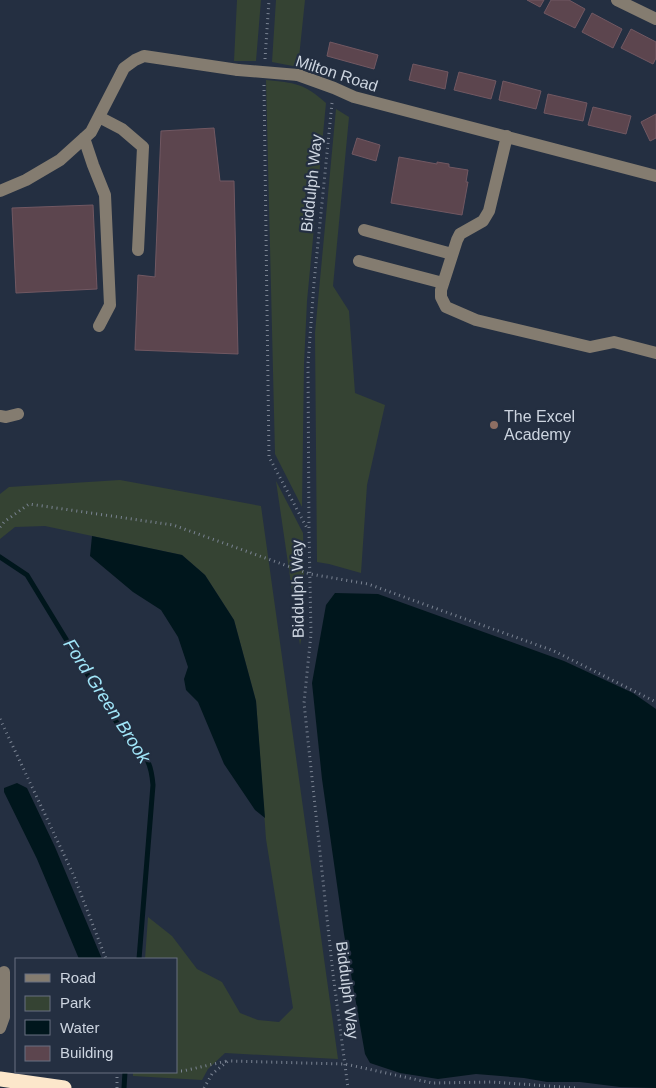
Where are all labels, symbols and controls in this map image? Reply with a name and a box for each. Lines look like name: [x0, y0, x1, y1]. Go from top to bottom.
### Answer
street label: Milton Road: [294, 52, 380, 95]
street label: Biddulph Way: [298, 133, 325, 233]
place label: The Excel Academy: [504, 408, 575, 443]
marker: The Excel Academy: [488, 419, 500, 431]
street label: Biddulph Way: [288, 540, 307, 638]
water label: Ford Green Brook: [59, 635, 155, 768]
street label: Biddulph Way: [333, 940, 362, 1040]
legend: [15, 958, 178, 1073]
text: Road: [60, 969, 96, 986]
text: Park: [60, 994, 91, 1011]
text: Water: [60, 1019, 99, 1036]
text: Building: [60, 1044, 113, 1061]

